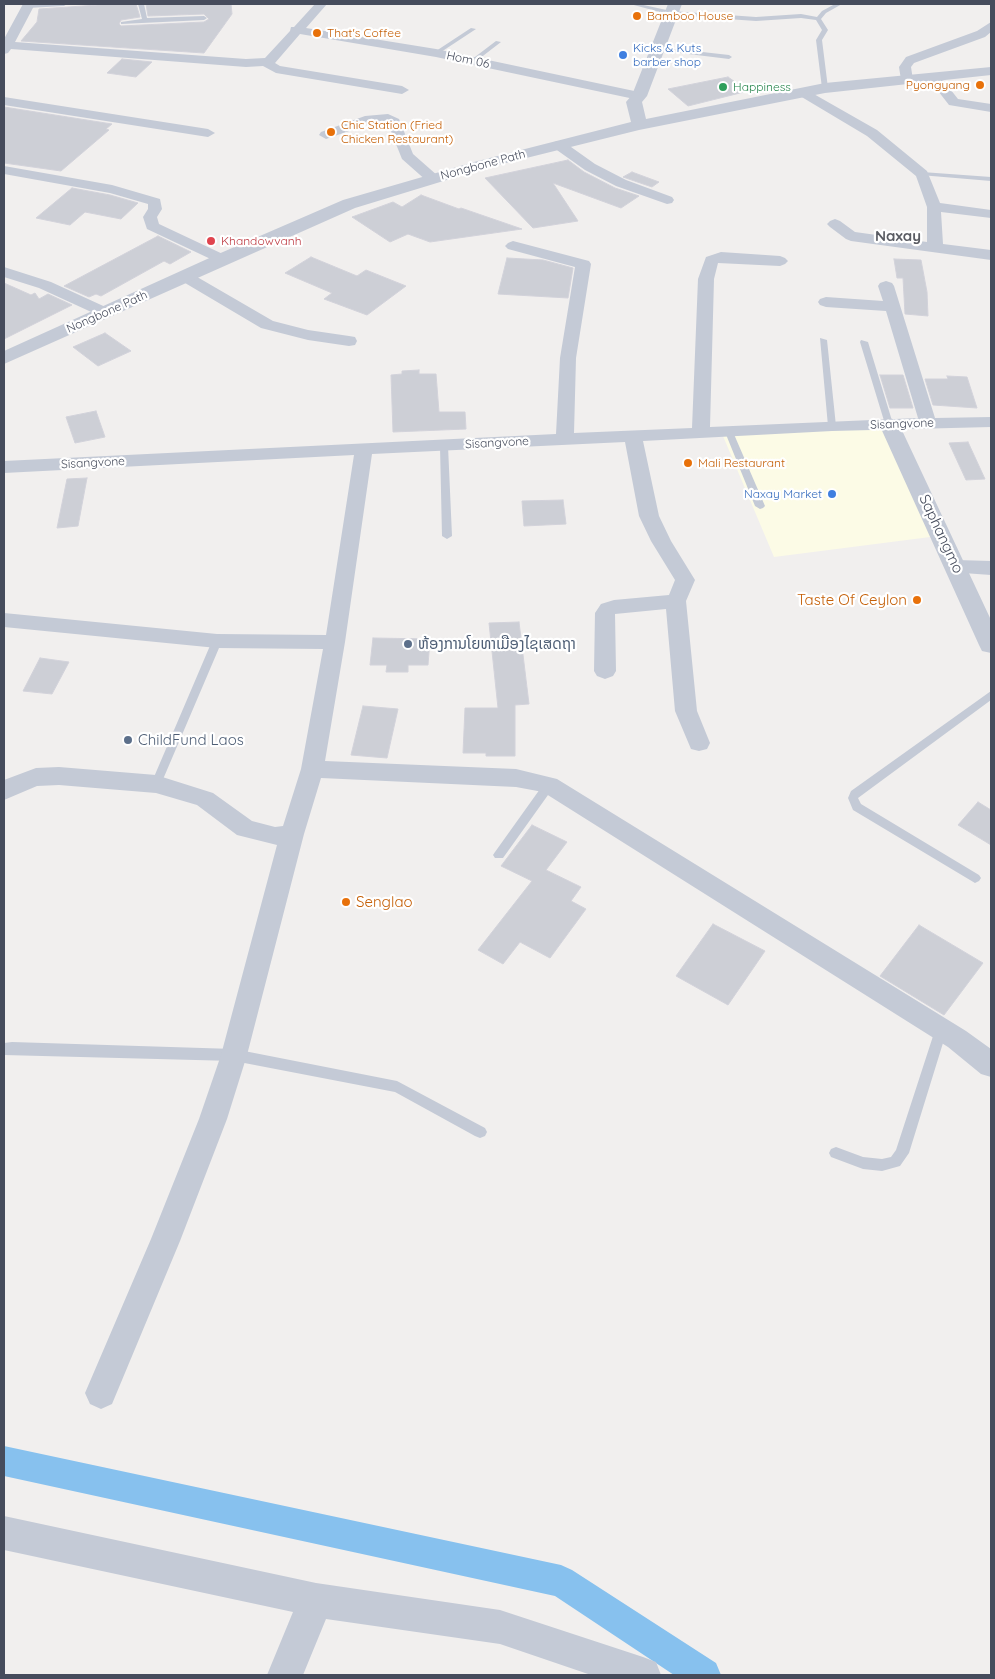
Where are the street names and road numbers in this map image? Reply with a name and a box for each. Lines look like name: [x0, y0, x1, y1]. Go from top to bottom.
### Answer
street label: Hom 06: [445, 48, 491, 72]
street label: Nongbone Path: [439, 147, 527, 183]
street label: Nongbone Path: [64, 288, 150, 336]
street label: Sisangvone: [870, 416, 934, 432]
street label: Sisangvone: [465, 434, 529, 452]
street label: Sisangvone: [61, 454, 125, 472]
street label: Saphangmo: [915, 492, 967, 576]

